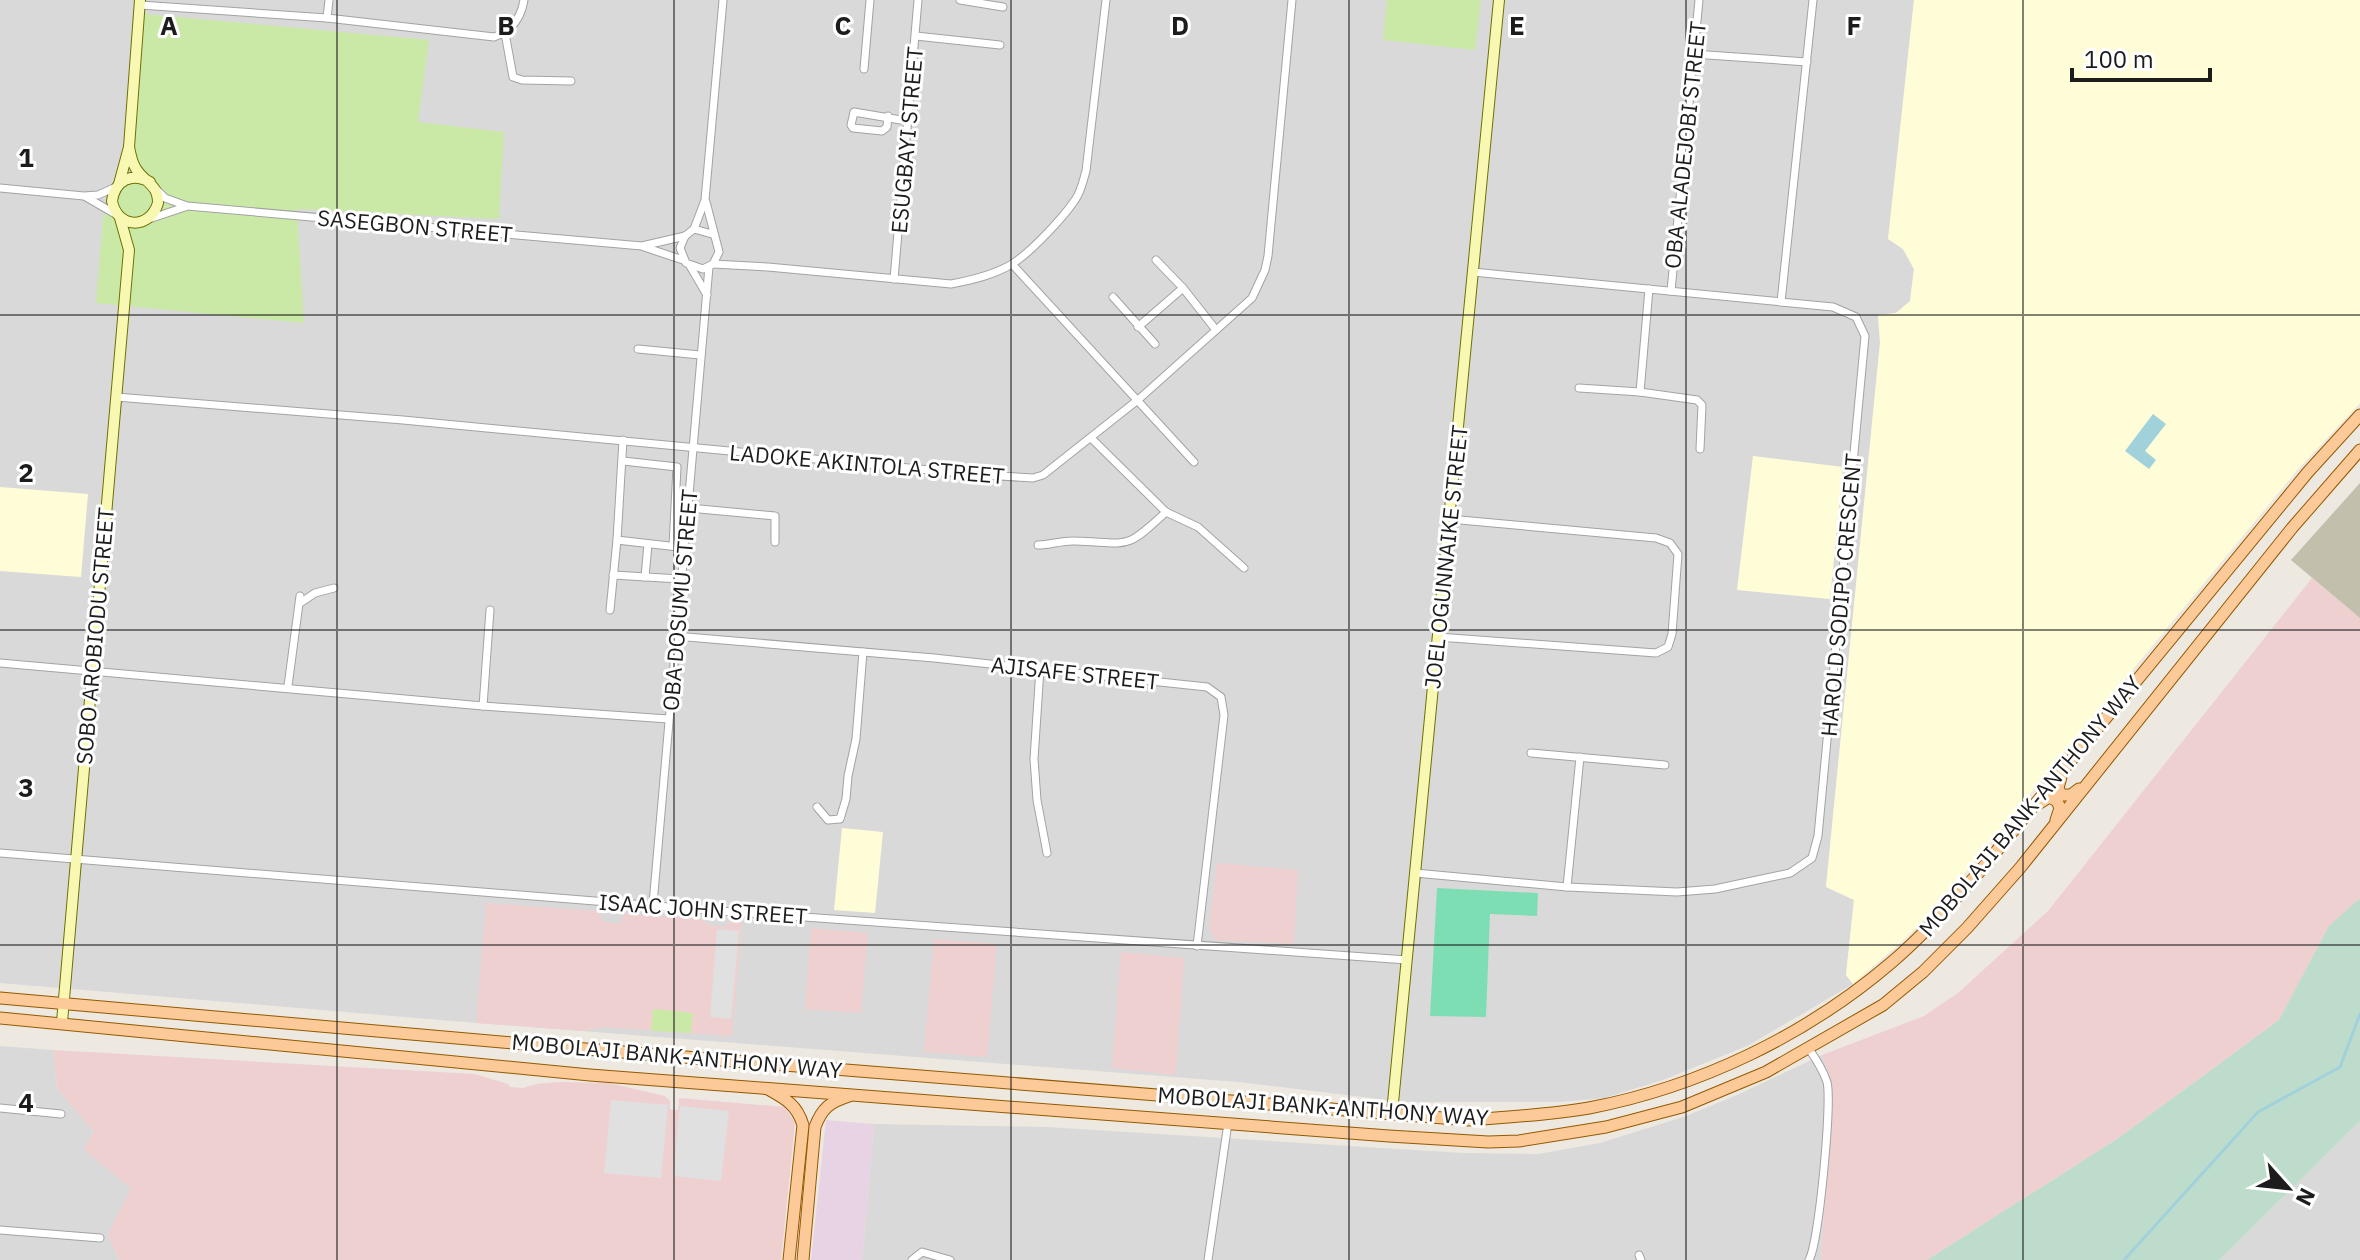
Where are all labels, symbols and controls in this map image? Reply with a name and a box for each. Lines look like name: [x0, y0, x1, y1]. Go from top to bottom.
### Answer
text: A: [160, 8, 178, 42]
text: B: [497, 8, 515, 42]
text: C: [835, 8, 852, 42]
text: D: [1171, 8, 1189, 42]
text: E: [1509, 8, 1525, 42]
text: F: [1846, 8, 1862, 42]
street label: OBA ALADEJOBI STREET: [1657, 19, 1712, 270]
scale bar: [2072, 32, 2210, 82]
text: 100 m: [2084, 43, 2154, 75]
street label: ESUGBAYI STREET: [884, 45, 929, 235]
text: 1: [18, 140, 34, 174]
street label: SASEGBON STREET: [316, 203, 514, 249]
street label: JOEL OGUNNAIKE STREET: [1417, 423, 1474, 690]
street label: LADOKE AKINTOLA STREET: [728, 437, 1006, 490]
street label: HAROLD SODIPO CRESCENT: [1814, 452, 1867, 738]
text: 2: [18, 455, 34, 489]
street label: OBA DOSUMU STREET: [655, 487, 704, 712]
street label: SOBO AROBIODU STREET: [69, 506, 120, 766]
street label: AJISAFE STREET: [990, 649, 1161, 696]
street label: MOBOLAJI BANK-ANTHONY WAY: [1912, 669, 2147, 942]
text: 3: [18, 770, 34, 804]
street label: ISAAC JOHN STREET: [598, 887, 809, 930]
street label: MOBOLAJI BANK-ANTHONY WAY: [511, 1027, 844, 1084]
street label: MOBOLAJI BANK-ANTHONY WAY: [1157, 1079, 1490, 1132]
text: 4: [18, 1085, 34, 1119]
north arrow: [2248, 1148, 2328, 1228]
text: N: [2290, 1184, 2323, 1211]

